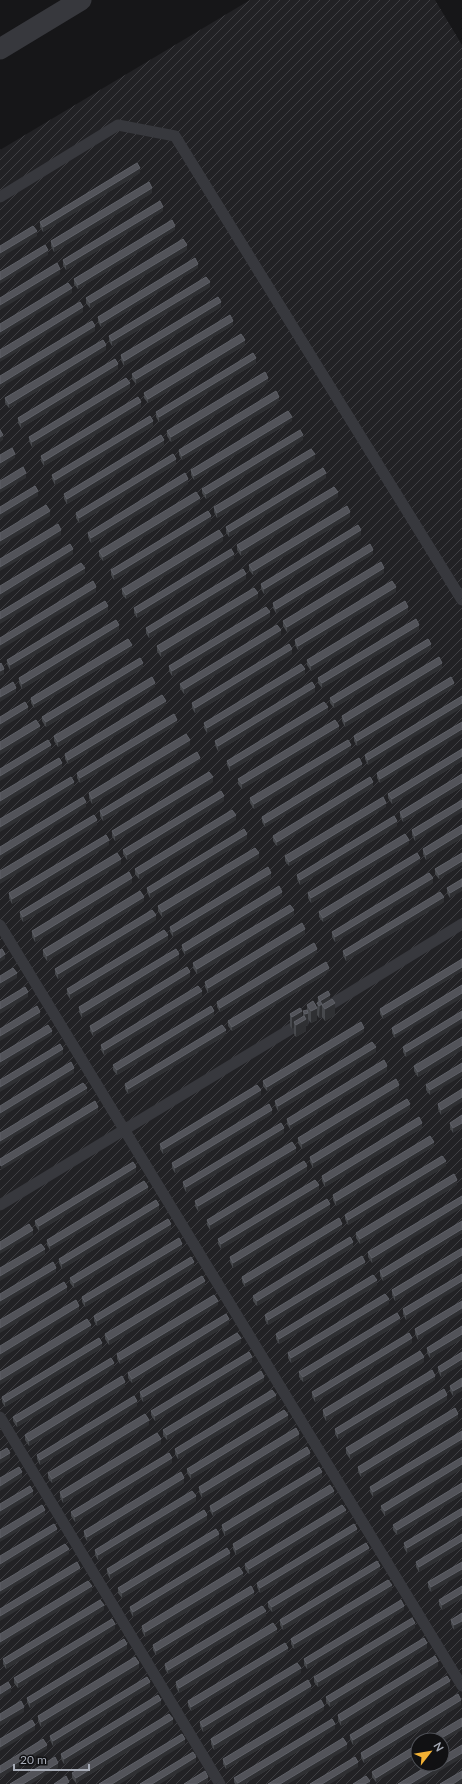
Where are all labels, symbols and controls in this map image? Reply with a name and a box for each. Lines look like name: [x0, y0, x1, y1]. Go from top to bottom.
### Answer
north arrow: [410, 1732, 450, 1772]
text: N: [431, 1740, 447, 1754]
scale bar: [14, 1746, 89, 1772]
text: 20 m: [20, 1752, 47, 1767]

